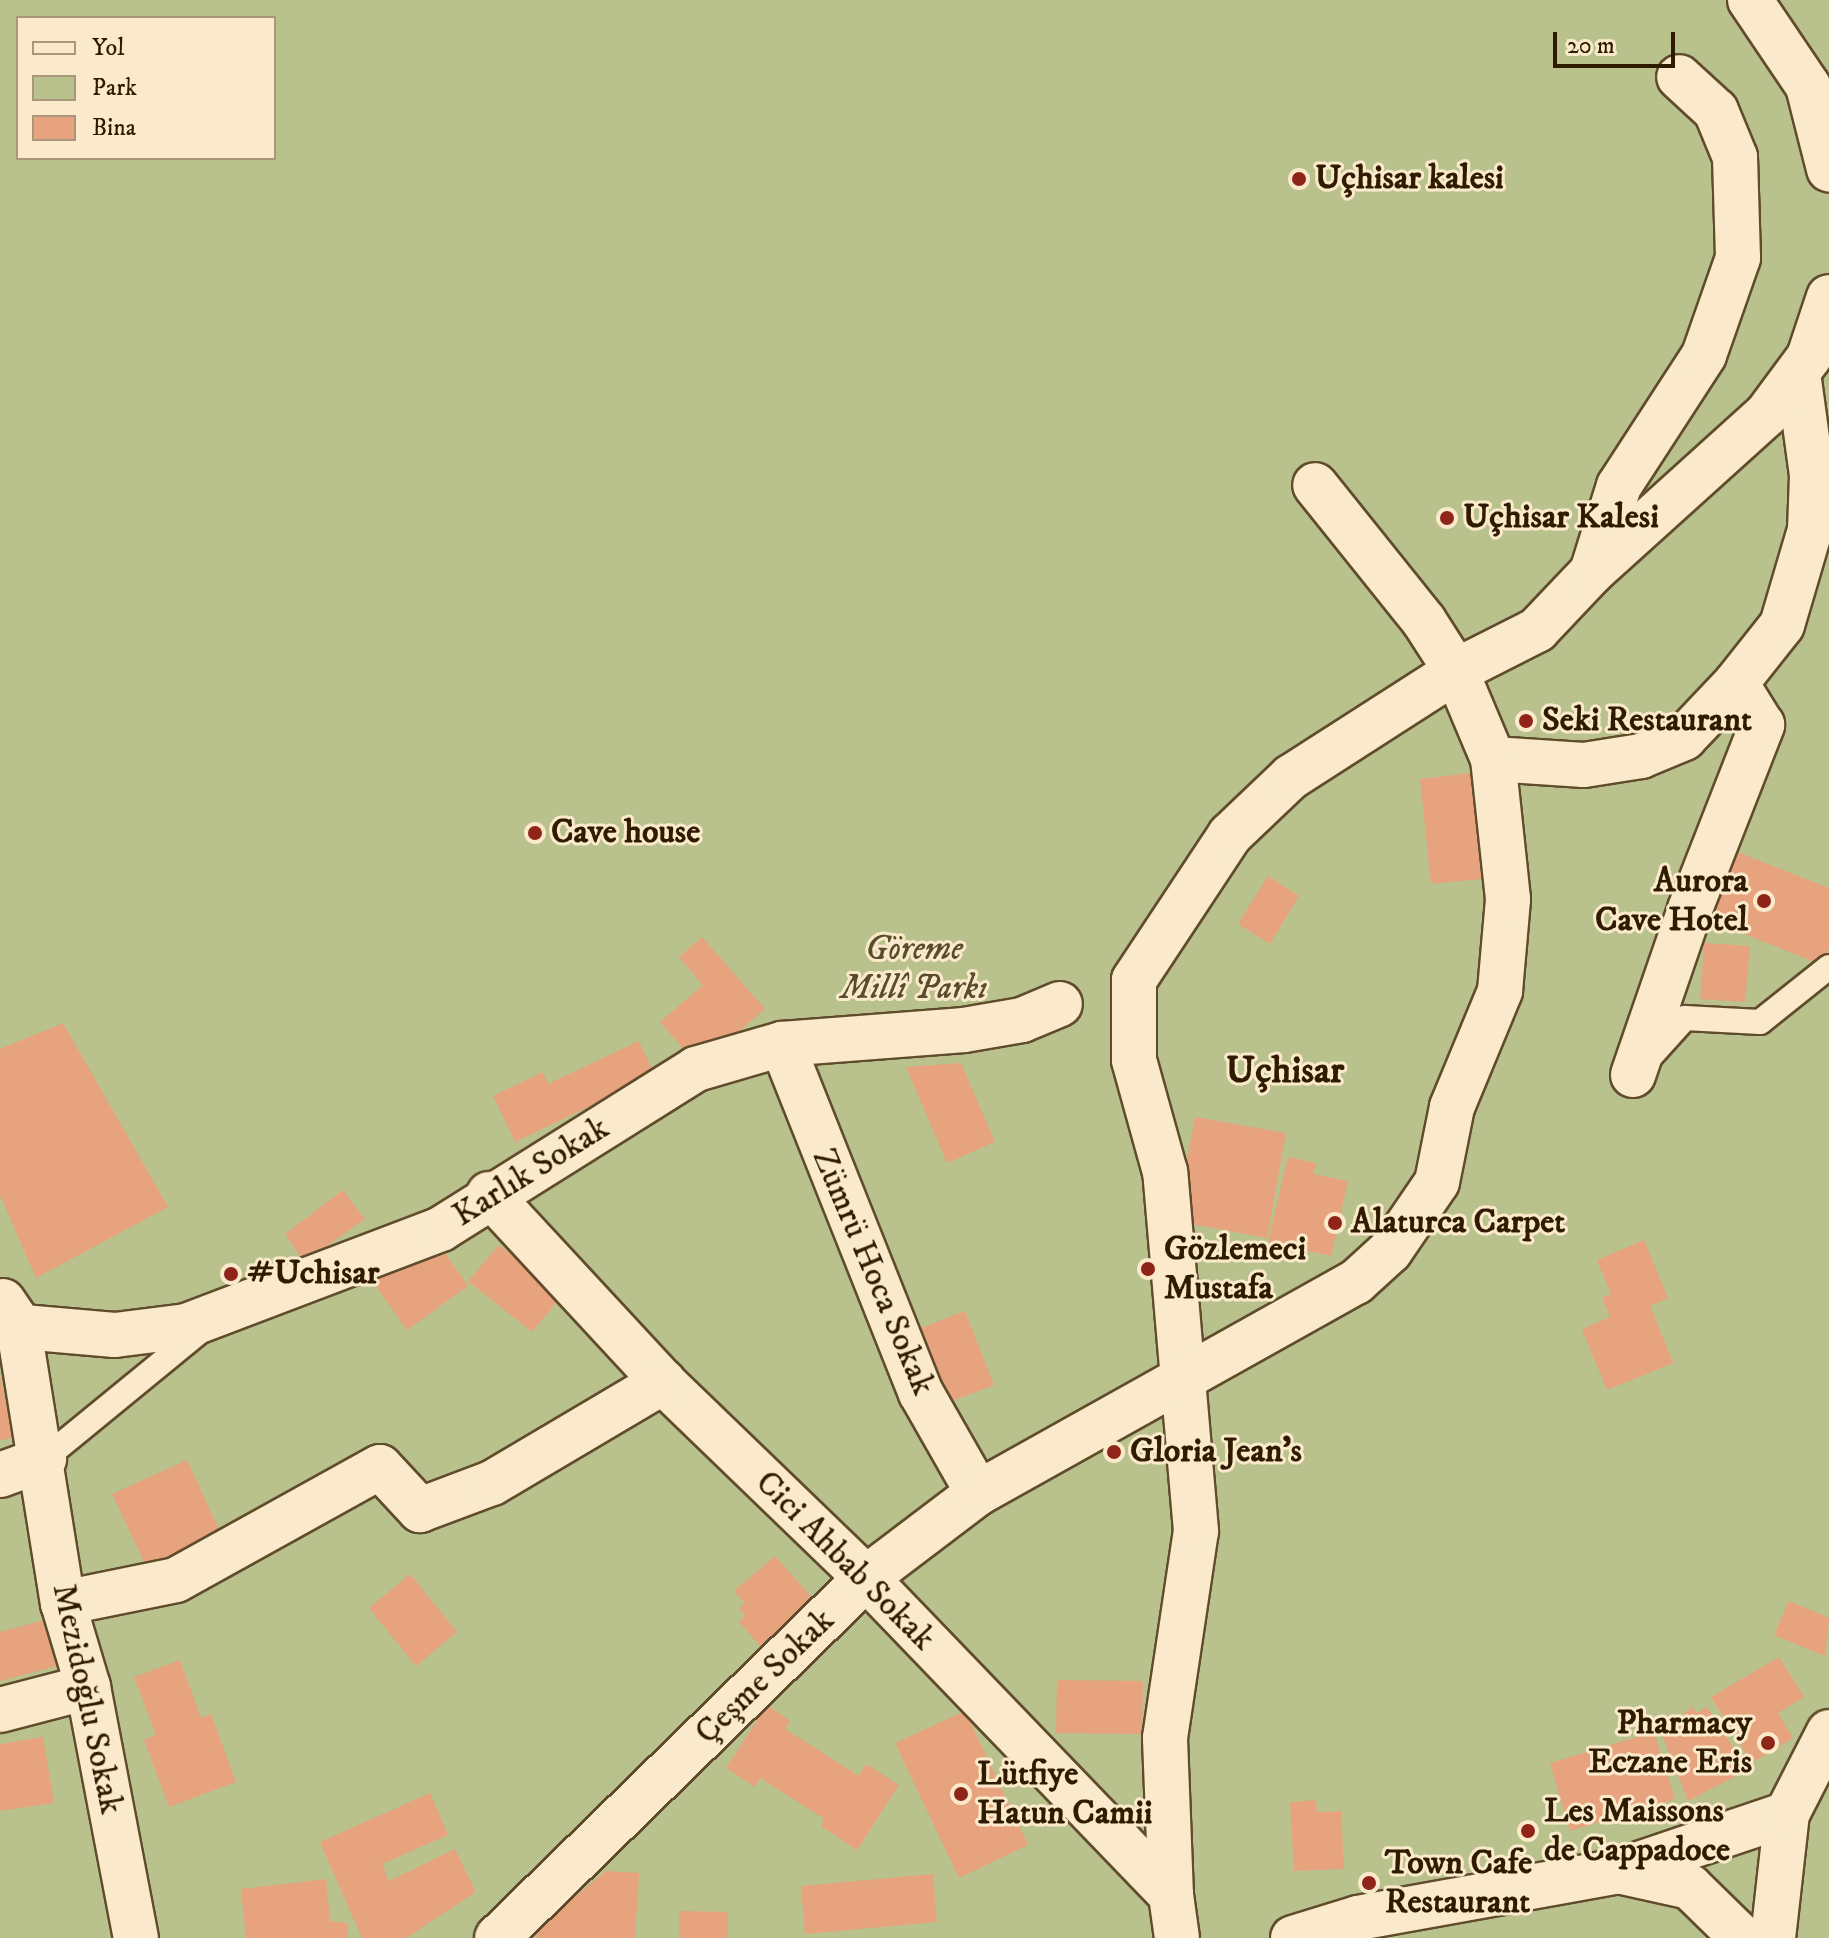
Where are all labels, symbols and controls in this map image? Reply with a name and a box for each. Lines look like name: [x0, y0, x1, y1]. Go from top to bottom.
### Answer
legend: [16, 16, 276, 160]
scale bar: [1557, 16, 1679, 66]
text: 20 m: [1567, 31, 1615, 61]
text: Yol: [92, 33, 124, 63]
text: Park: [92, 73, 137, 103]
text: Bina: [92, 113, 136, 143]
place label: Uçhisar kalesi: [1315, 159, 1504, 199]
marker: Uçhisar kalesi: [1290, 170, 1308, 188]
place label: Uçhisar Kalesi: [1463, 498, 1659, 538]
marker: Uçhisar Kalesi: [1438, 509, 1456, 527]
place label: Seki Restaurant: [1542, 701, 1752, 741]
marker: Seki Restaurant: [1517, 712, 1535, 730]
place label: Cave house: [551, 813, 700, 853]
marker: Cave house: [526, 824, 544, 842]
place label: Aurora Cave Hotel: [1595, 861, 1748, 940]
marker: Aurora Cave Hotel: [1755, 892, 1773, 910]
park label: Göreme Millî Parkı: [841, 929, 987, 1008]
district label: Uçhisar: [1226, 1049, 1344, 1095]
street label: Karlık Sokak: [445, 1108, 617, 1236]
street label: Zümrü Hoca Sokak: [803, 1143, 943, 1401]
place label: Alaturca Carpet: [1351, 1203, 1565, 1243]
marker: Alaturca Carpet: [1326, 1214, 1344, 1232]
place label: Gözlemeci Mustafa: [1164, 1229, 1306, 1308]
place label: #Uchisar: [247, 1254, 380, 1294]
marker: Gözlemeci Mustafa: [1139, 1260, 1157, 1278]
marker: #Uchisar: [222, 1265, 240, 1283]
place label: Gloria Jean's: [1130, 1432, 1302, 1472]
marker: Gloria Jean's: [1105, 1443, 1123, 1461]
street label: Cici Ahbab Sokak: [747, 1463, 943, 1659]
street label: Mezidoğlu Sokak: [43, 1580, 131, 1818]
street label: Çeşme Sokak: [687, 1601, 843, 1753]
place label: Pharmacy Eczane Eris: [1588, 1703, 1752, 1782]
marker: Pharmacy Eczane Eris: [1759, 1734, 1777, 1752]
place label: Lütfiye Hatun Camii: [977, 1754, 1152, 1834]
marker: Lütfiye Hatun Camii: [952, 1785, 970, 1803]
place label: Les Maissons de Cappadoce: [1544, 1791, 1730, 1870]
marker: Les Maissons de Cappadoce: [1519, 1822, 1537, 1840]
place label: Town Cafe Restaurant: [1385, 1843, 1532, 1922]
marker: Town Cafe Restaurant: [1360, 1874, 1378, 1892]

